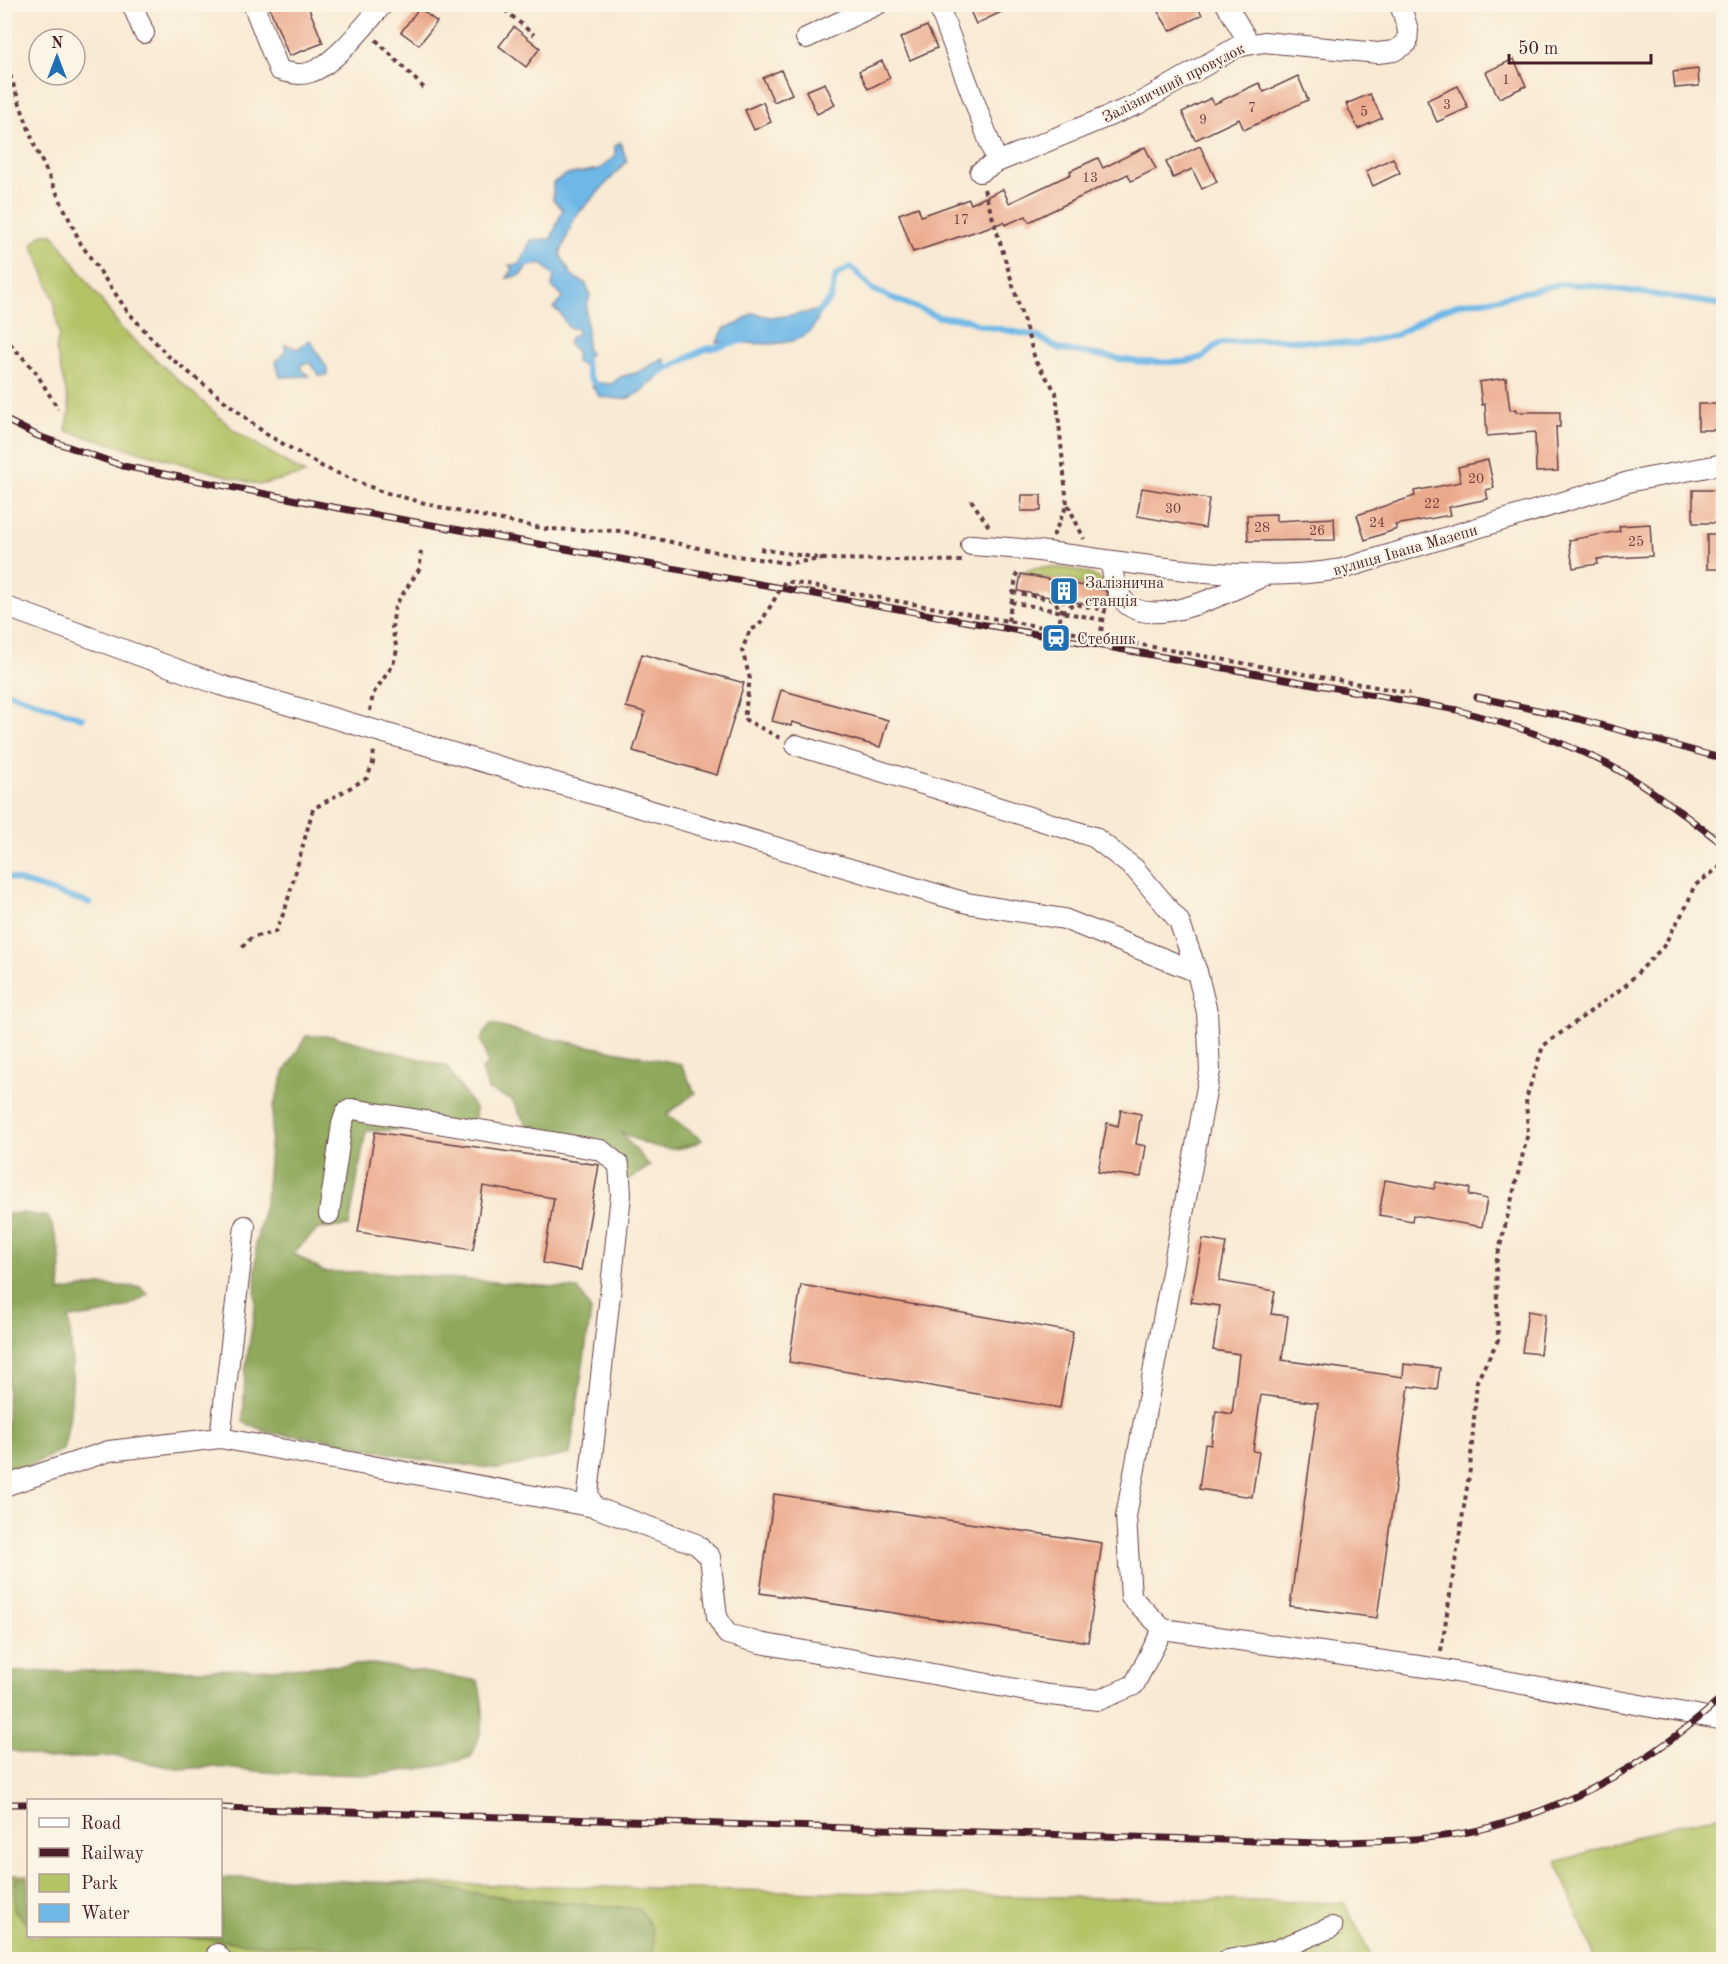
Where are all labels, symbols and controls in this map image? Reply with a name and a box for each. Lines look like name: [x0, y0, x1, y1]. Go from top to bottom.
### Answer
north arrow: [27, 27, 87, 87]
scale bar: [1509, 27, 1652, 65]
text: N: [51, 36, 64, 52]
text: 50 m: [1518, 40, 1558, 58]
street label: Залізничний провулок: [1100, 41, 1248, 127]
house number: 1: [1502, 73, 1510, 87]
house number: 3: [1443, 98, 1451, 112]
house number: 7: [1248, 101, 1256, 115]
house number: 5: [1360, 105, 1368, 119]
house number: 9: [1199, 113, 1207, 127]
house number: 13: [1082, 171, 1098, 185]
house number: 17: [953, 213, 969, 227]
house number: 20: [1468, 472, 1484, 486]
house number: 22: [1424, 497, 1440, 511]
house number: 30: [1165, 502, 1181, 516]
house number: 24: [1369, 516, 1385, 530]
house number: 28: [1254, 521, 1270, 535]
street label: вулиця Івана Мазепи: [1331, 523, 1480, 579]
house number: 26: [1309, 524, 1325, 538]
house number: 25: [1628, 535, 1644, 549]
building icon: Залізнична станція: [1048, 575, 1080, 607]
place label: Залізнична станція: [1085, 576, 1164, 610]
station icon: Стебник: [1040, 622, 1072, 654]
place label: Стебник: [1077, 632, 1136, 648]
legend: [27, 1799, 222, 1937]
text: Road: [81, 1815, 121, 1833]
text: Railway: [81, 1845, 144, 1863]
text: Park: [81, 1875, 118, 1893]
text: Water: [81, 1905, 130, 1923]

